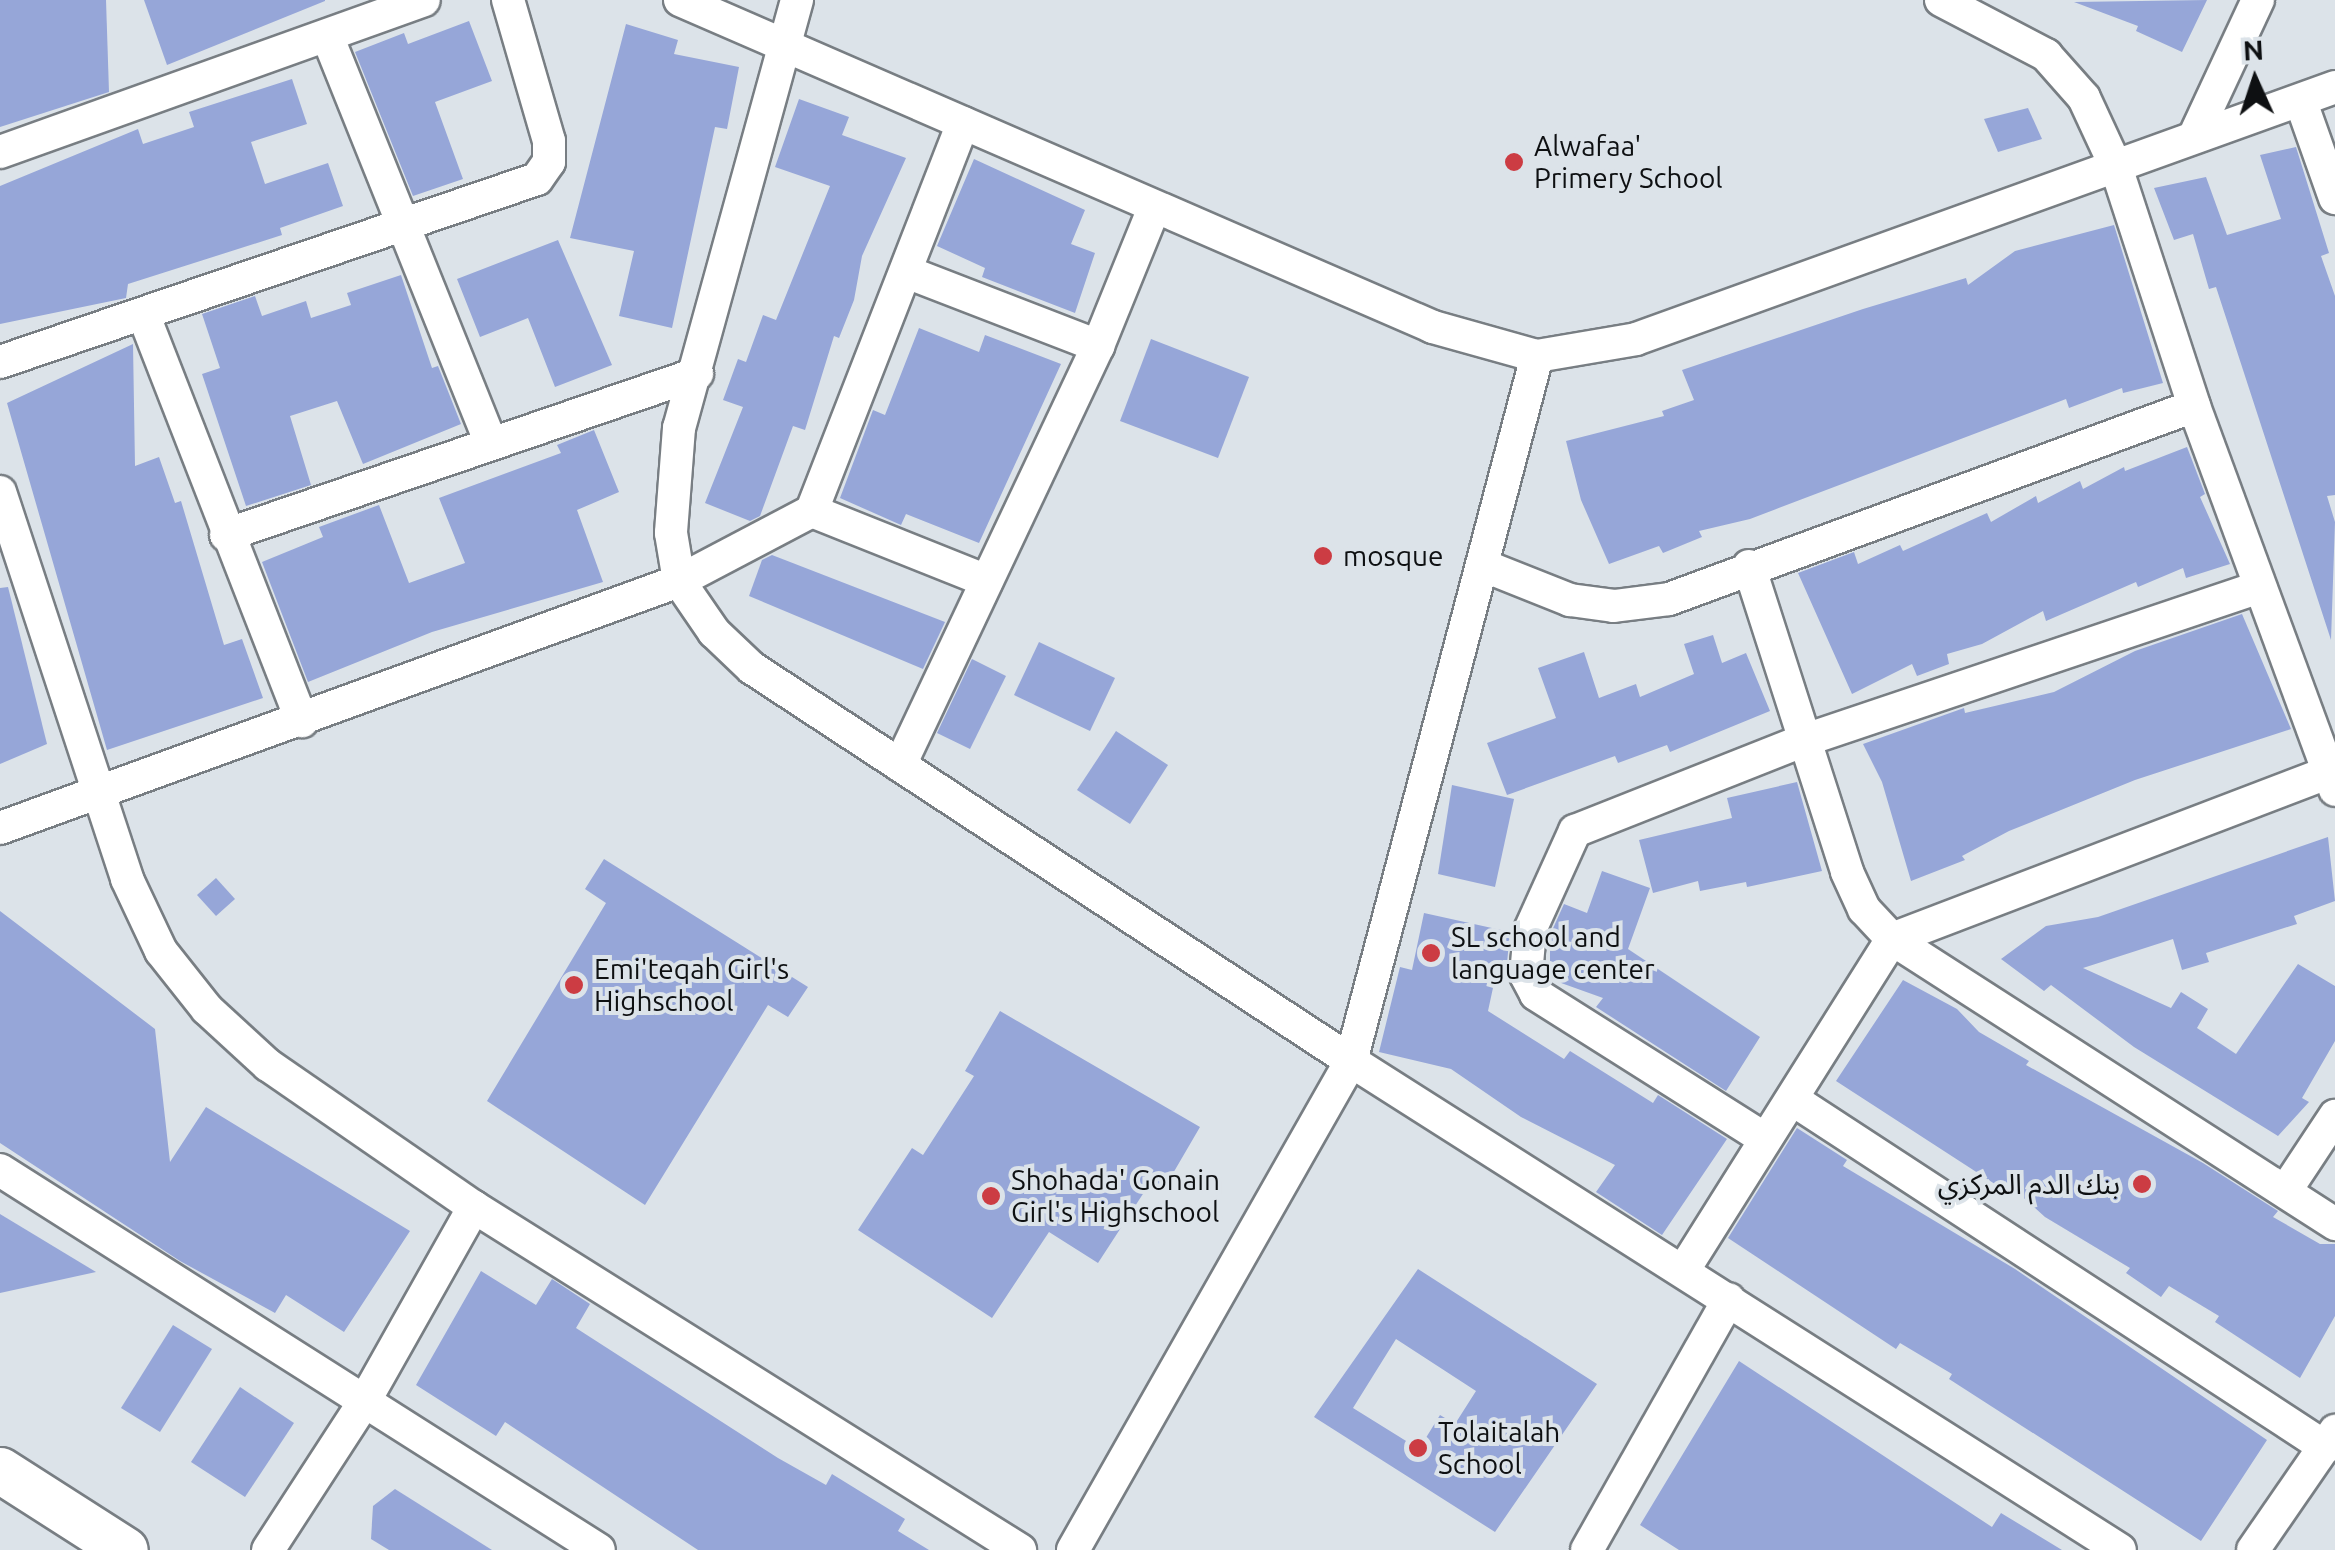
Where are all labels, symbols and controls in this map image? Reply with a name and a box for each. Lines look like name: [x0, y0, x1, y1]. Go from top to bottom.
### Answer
north arrow: [2205, 30, 2305, 130]
text: N: [2242, 34, 2265, 66]
place label: Alwafaa' Primery School: [1534, 129, 1723, 195]
marker: Alwafaa' Primery School: [1503, 151, 1525, 173]
place label: mosque: [1343, 539, 1444, 573]
marker: mosque: [1312, 545, 1334, 567]
place label: SL school and language center: [1451, 920, 1655, 986]
marker: SL school and language center: [1420, 942, 1442, 964]
place label: Emi'teqah Girl's Highschool: [594, 952, 789, 1018]
marker: Emi'teqah Girl's Highschool: [563, 974, 585, 996]
place label: Shohada' Gonain Girl's Highschool: [1011, 1163, 1220, 1229]
place label: بنك الدم المركزي: [1938, 1167, 2120, 1201]
marker: بنك الدم المركزي: [2129, 1171, 2155, 1197]
marker: Shohada' Gonain Girl's Highschool: [980, 1185, 1002, 1207]
place label: Tolaitalah School: [1438, 1415, 1560, 1481]
marker: Tolaitalah School: [1407, 1437, 1429, 1459]

